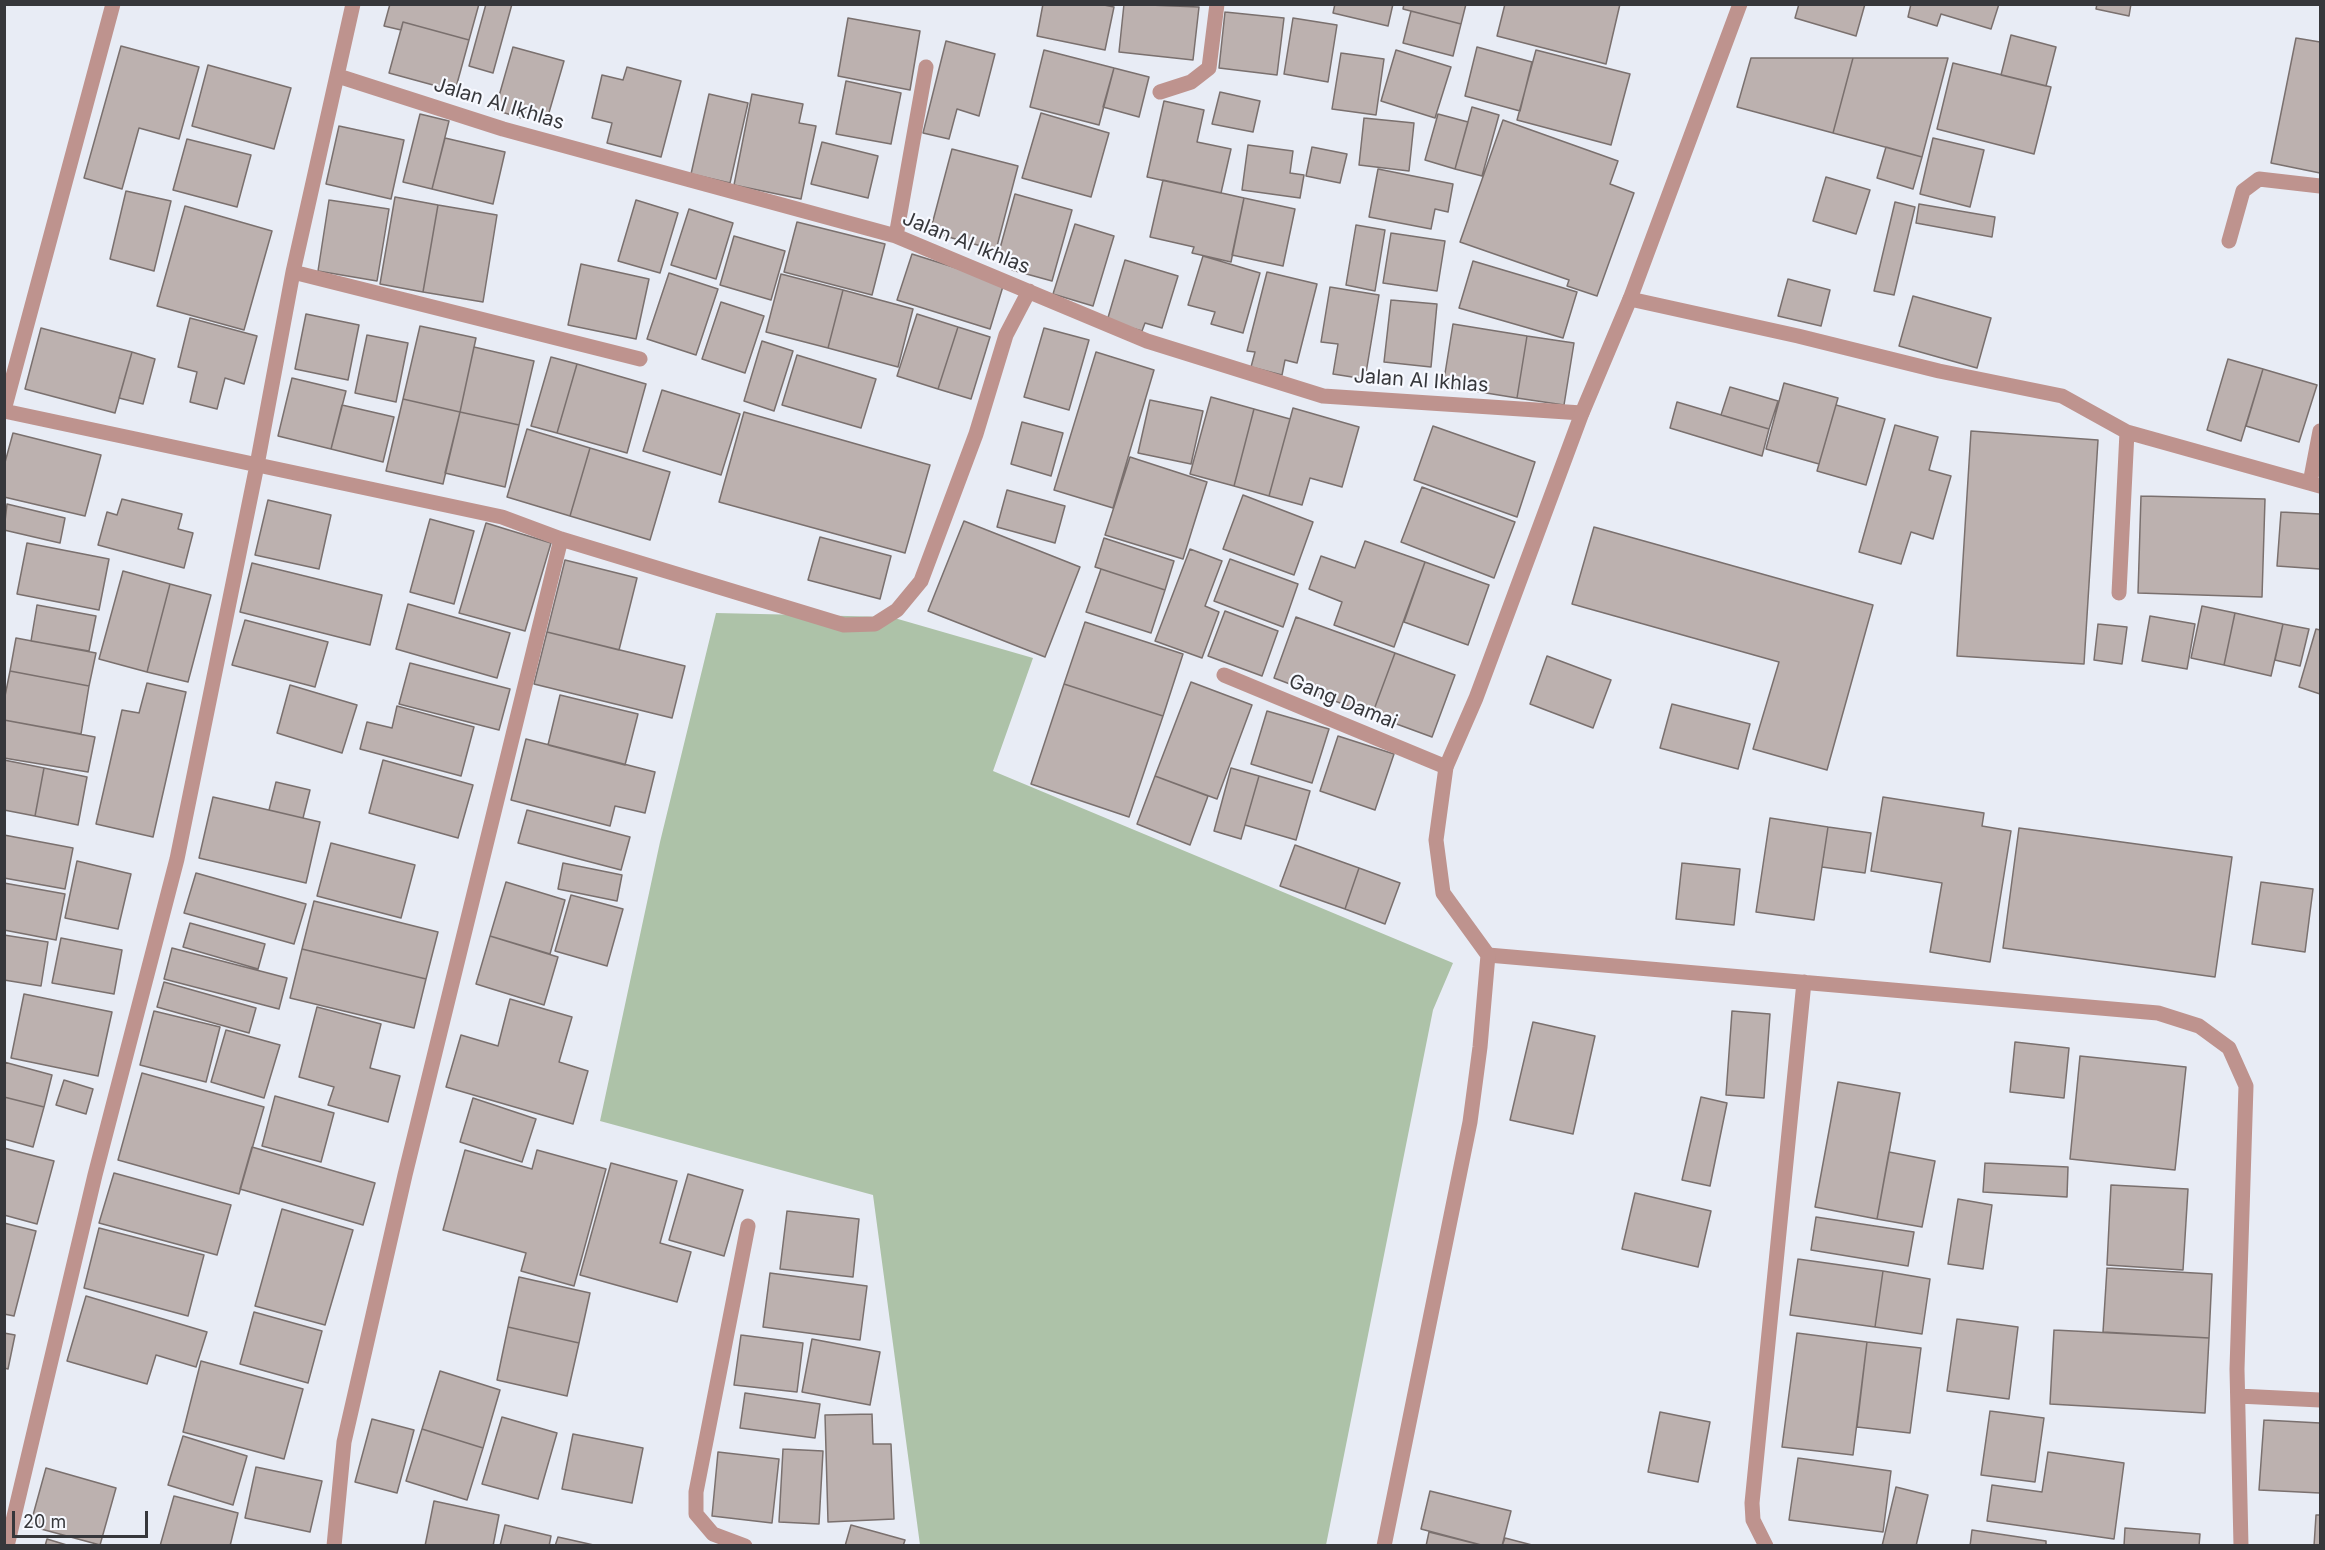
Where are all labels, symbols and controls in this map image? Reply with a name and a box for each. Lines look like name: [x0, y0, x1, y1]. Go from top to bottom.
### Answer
street label: Jalan Al Ikhlas: [431, 73, 567, 135]
street label: Jalan Al Ikhlas: [899, 207, 1033, 279]
street label: Jalan Al Ikhlas: [1353, 364, 1489, 398]
street label: Gang Damai: [1285, 669, 1401, 735]
scale bar: [15, 1499, 152, 1537]
text: 20 m: [23, 1511, 66, 1532]

